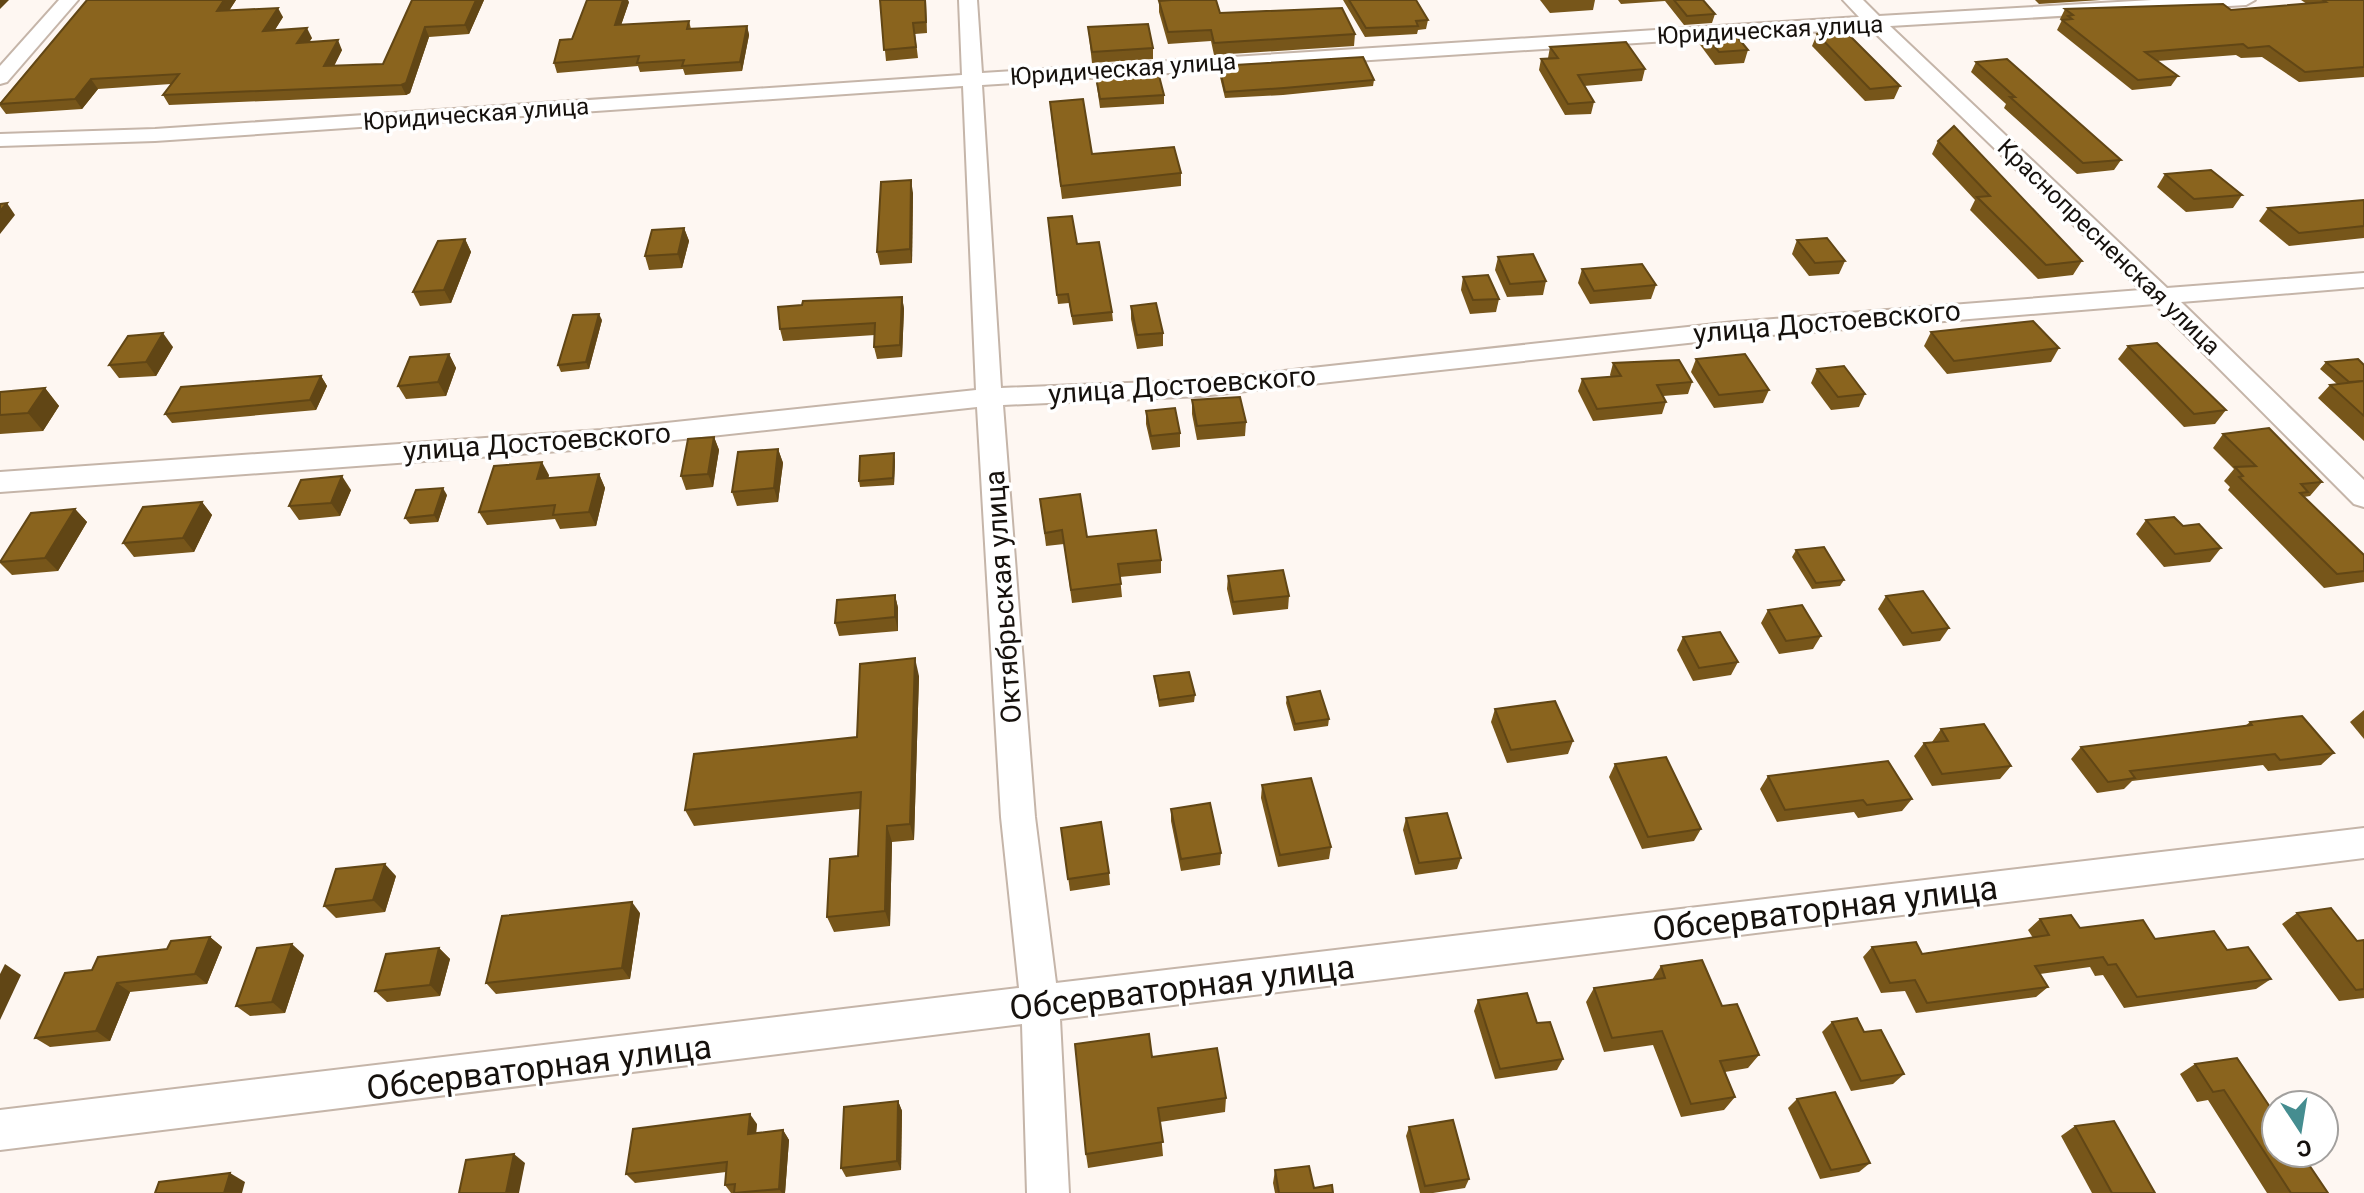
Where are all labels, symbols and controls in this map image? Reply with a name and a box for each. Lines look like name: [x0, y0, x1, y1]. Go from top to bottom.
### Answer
street label: Юридическая улица: [1656, 10, 1884, 50]
street label: Юридическая улица: [1009, 47, 1237, 91]
street label: Юридическая улица: [362, 92, 590, 136]
street label: Краснопресненская улица: [1992, 133, 2226, 361]
street label: улица Достоевского: [1692, 294, 1962, 350]
street label: улица Достоевского: [1047, 359, 1317, 411]
street label: улица Достоевского: [402, 416, 672, 468]
street label: Октябрьская улица: [978, 469, 1028, 725]
street label: Обсерваторная улица: [1650, 867, 2000, 949]
street label: Обсерваторная улица: [1007, 946, 1357, 1028]
street label: Обсерваторная улица: [364, 1026, 714, 1108]
north arrow: [2260, 1089, 2340, 1169]
text: С: [2294, 1134, 2314, 1162]

